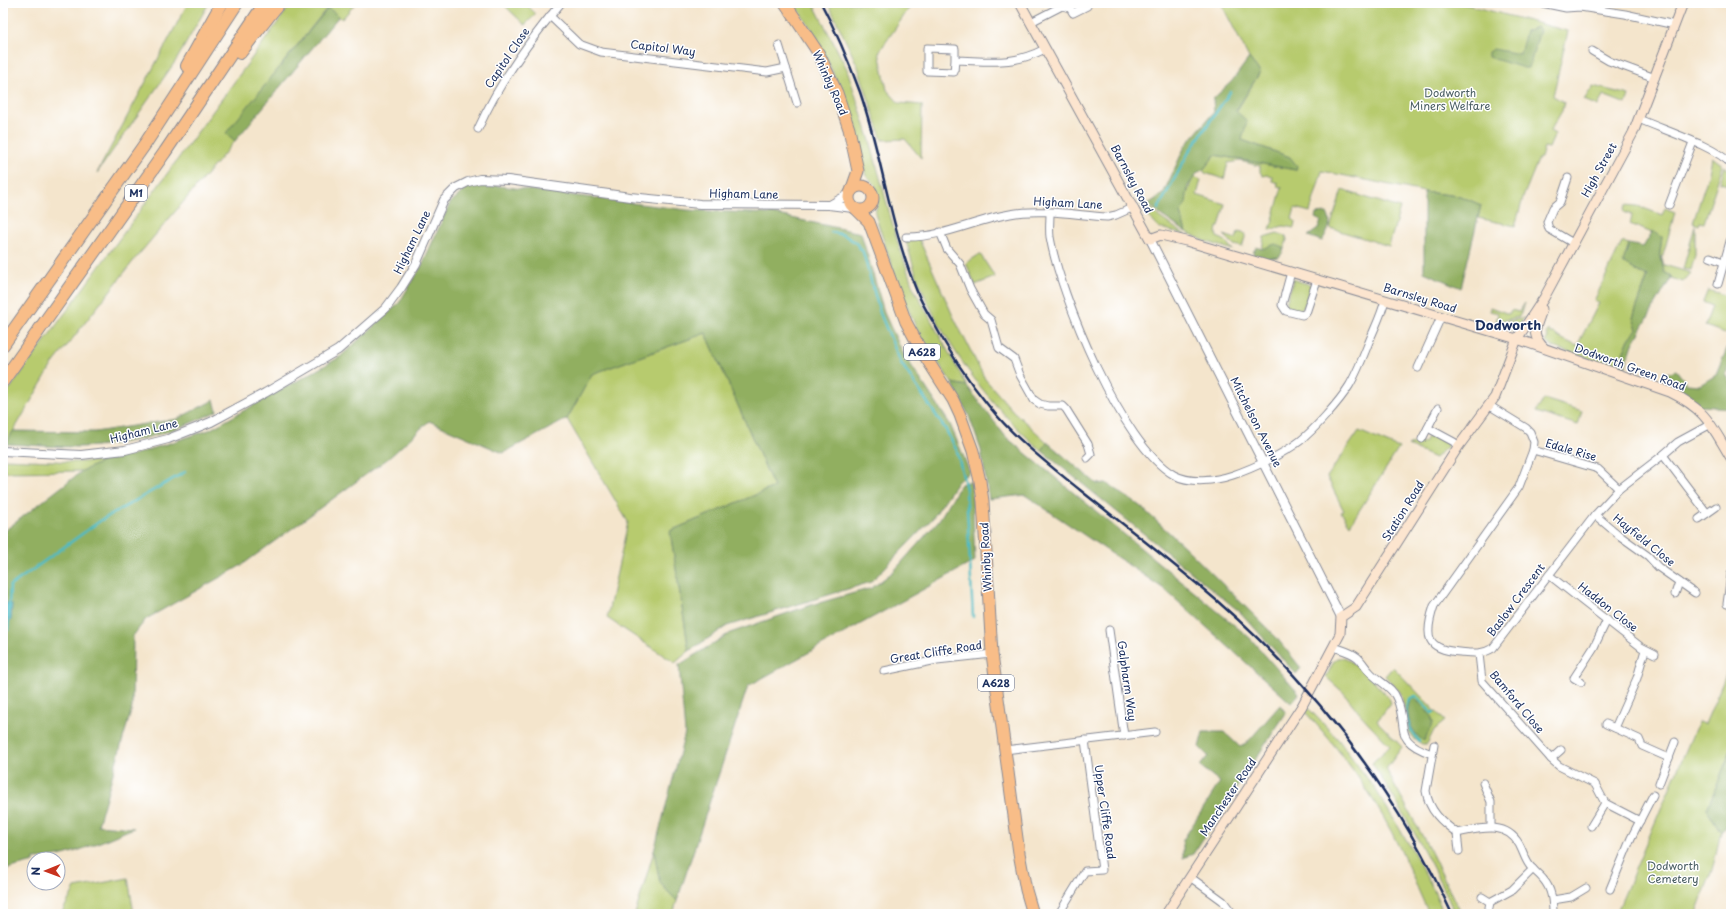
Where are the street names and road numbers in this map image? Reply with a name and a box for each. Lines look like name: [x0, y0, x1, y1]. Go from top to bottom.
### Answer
street label: Capitol Close: [480, 24, 533, 92]
street label: Capitol Way: [630, 35, 697, 60]
street label: Whinby Road: [809, 48, 852, 118]
street label: High Street: [1577, 139, 1621, 200]
street label: Barnsley Road: [1107, 141, 1158, 216]
street label: Higham Lane: [709, 184, 779, 203]
road number: M1: [125, 185, 147, 201]
street label: Higham Lane: [1033, 192, 1103, 213]
street label: Higham Lane: [389, 207, 434, 277]
street label: Barnsley Road: [1381, 278, 1459, 317]
street label: Dodworth Green Road: [1572, 338, 1688, 395]
road number: A628: [904, 344, 940, 360]
street label: Mitchelson Avenue: [1226, 374, 1287, 470]
street label: Higham Lane: [108, 414, 180, 447]
street label: Edale Rise: [1544, 434, 1599, 465]
street label: Station Road: [1377, 477, 1428, 544]
street label: Hayfield Close: [1610, 509, 1679, 570]
street label: Whinby Road: [975, 522, 996, 592]
street label: Baslow Crescent: [1482, 559, 1549, 640]
street label: Haddon Close: [1575, 578, 1642, 636]
street label: Great Cliffe Road: [889, 636, 983, 667]
street label: Galpharm Way: [1113, 640, 1142, 722]
street label: Bamford Close: [1486, 667, 1549, 737]
road number: A628: [978, 675, 1014, 691]
street label: Manchester Road: [1195, 754, 1260, 839]
street label: Upper Cliffe Road: [1090, 764, 1121, 860]

